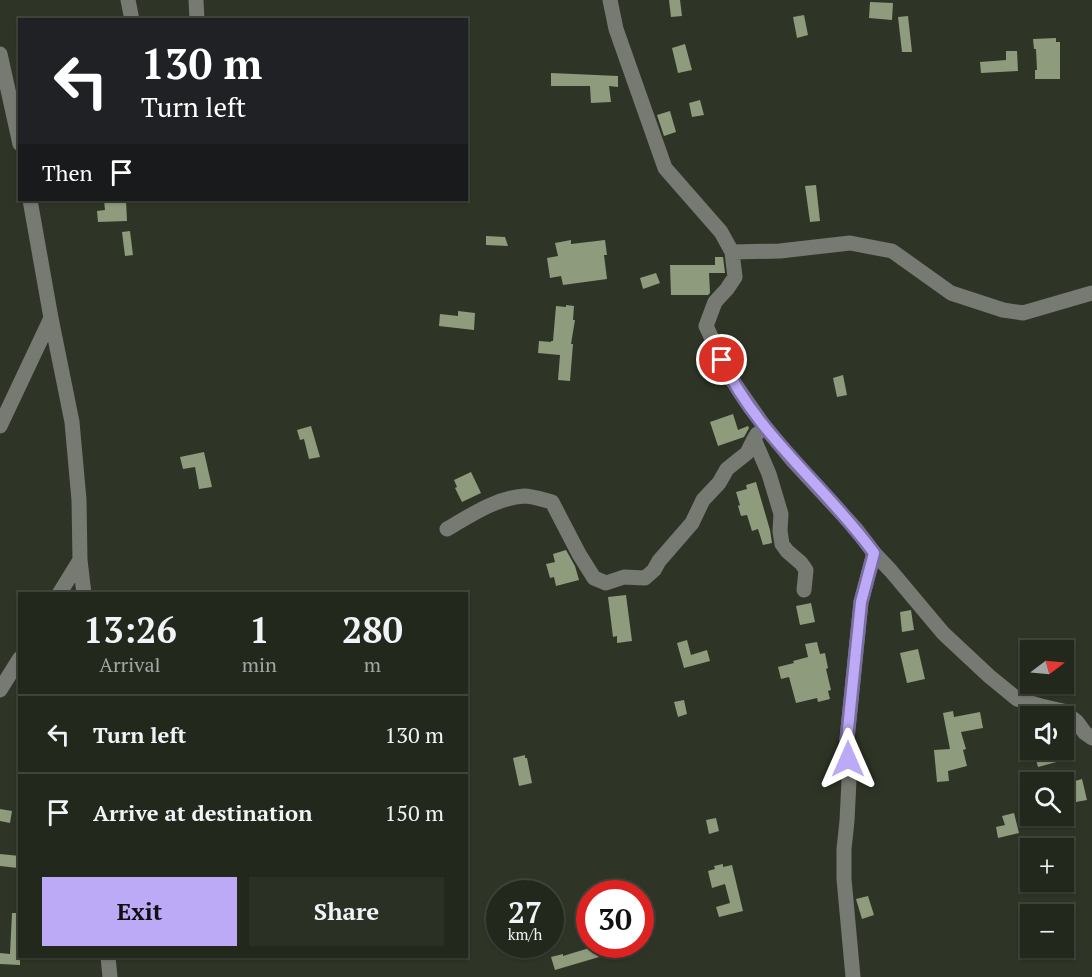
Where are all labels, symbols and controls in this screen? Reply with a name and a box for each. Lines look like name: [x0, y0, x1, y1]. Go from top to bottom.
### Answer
text: 130 m: [141, 35, 262, 91]
icon: left: [42, 42, 120, 120]
text: Turn left: [141, 89, 246, 125]
icon: arrive: [105, 156, 138, 189]
text: Then: [42, 158, 93, 187]
pin: [696, 334, 747, 385]
icon: arrive: [705, 343, 738, 376]
text: 13:26: [83, 606, 177, 653]
text: 1: [249, 606, 270, 653]
text: 280: [342, 606, 403, 653]
north arrow: [1020, 640, 1074, 694]
map controls: [1020, 640, 1074, 958]
text: Arrival: [99, 651, 161, 678]
text: min: [242, 651, 277, 678]
text: m: [364, 651, 381, 678]
button: sound: [1020, 706, 1074, 760]
icon: left: [42, 718, 75, 751]
text: Turn left: [93, 720, 186, 749]
text: 130 m: [384, 720, 444, 749]
position arrow: [816, 727, 880, 791]
button: search: [1020, 772, 1074, 826]
icon: arrive: [42, 796, 75, 829]
text: Arrive at destination: [93, 798, 312, 827]
text: 150 m: [384, 798, 444, 827]
button: +: [1020, 838, 1074, 892]
button: Exit: [42, 877, 237, 946]
button: Share: [249, 877, 444, 946]
speed limit sign: 30: [576, 880, 654, 958]
text: 27: [508, 892, 542, 932]
button: −: [1020, 904, 1074, 958]
text: km/h: [508, 924, 542, 944]

